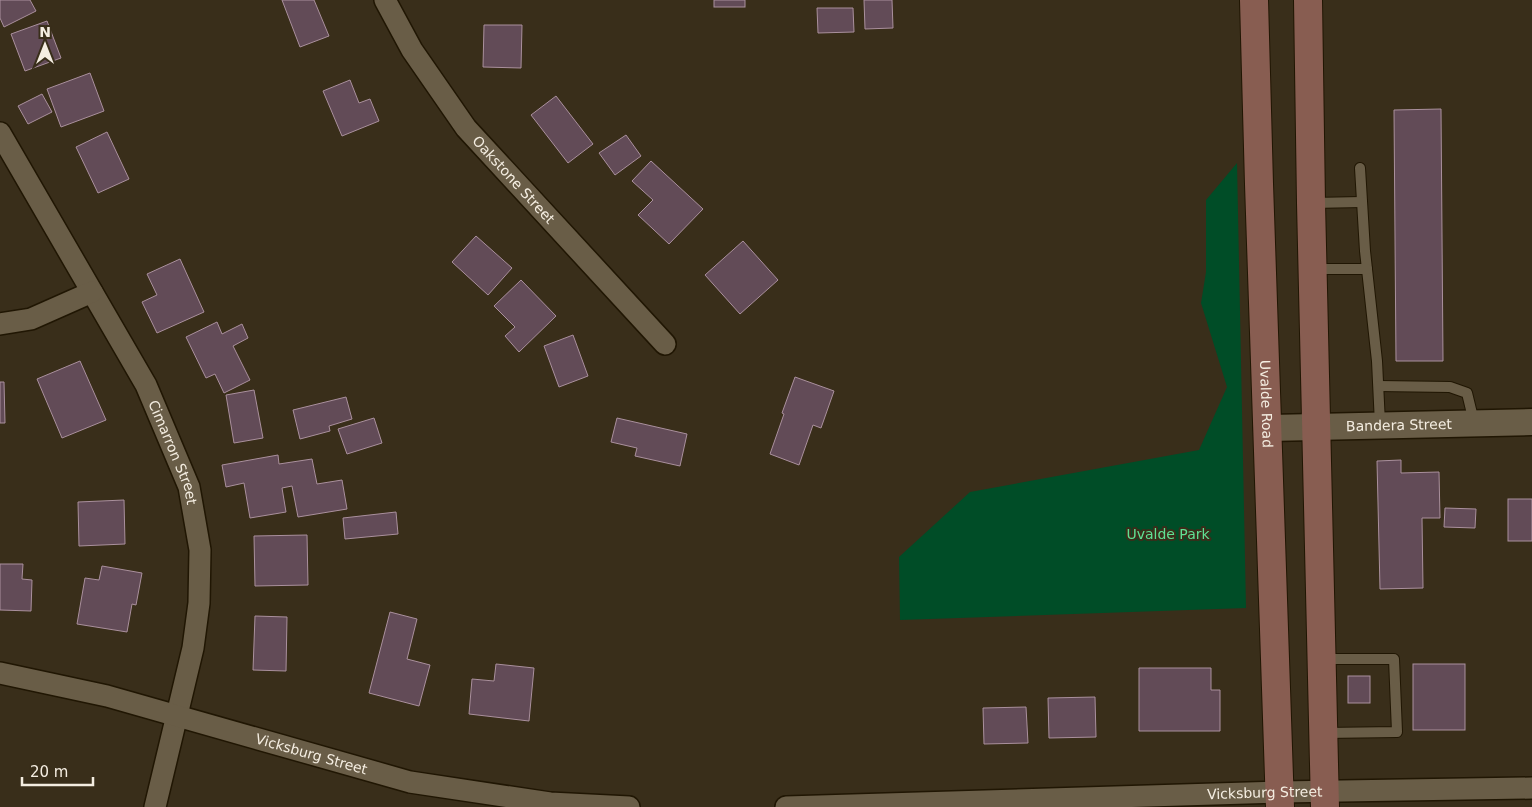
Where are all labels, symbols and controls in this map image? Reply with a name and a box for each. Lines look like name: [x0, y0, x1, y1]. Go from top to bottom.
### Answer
north arrow: [20, 20, 70, 70]
text: N: [39, 24, 51, 40]
street label: Oakstone Street: [469, 132, 558, 227]
street label: Uvalde Road: [1257, 359, 1276, 448]
street label: Cimarron Street: [145, 398, 200, 506]
street label: Bandera Street: [1346, 416, 1453, 434]
park label: Uvalde Park: [1126, 526, 1210, 542]
street label: Vicksburg Street: [254, 731, 370, 778]
scale bar: [22, 754, 94, 786]
text: 20 m: [30, 763, 68, 781]
street label: Vicksburg Street: [1207, 783, 1323, 802]

